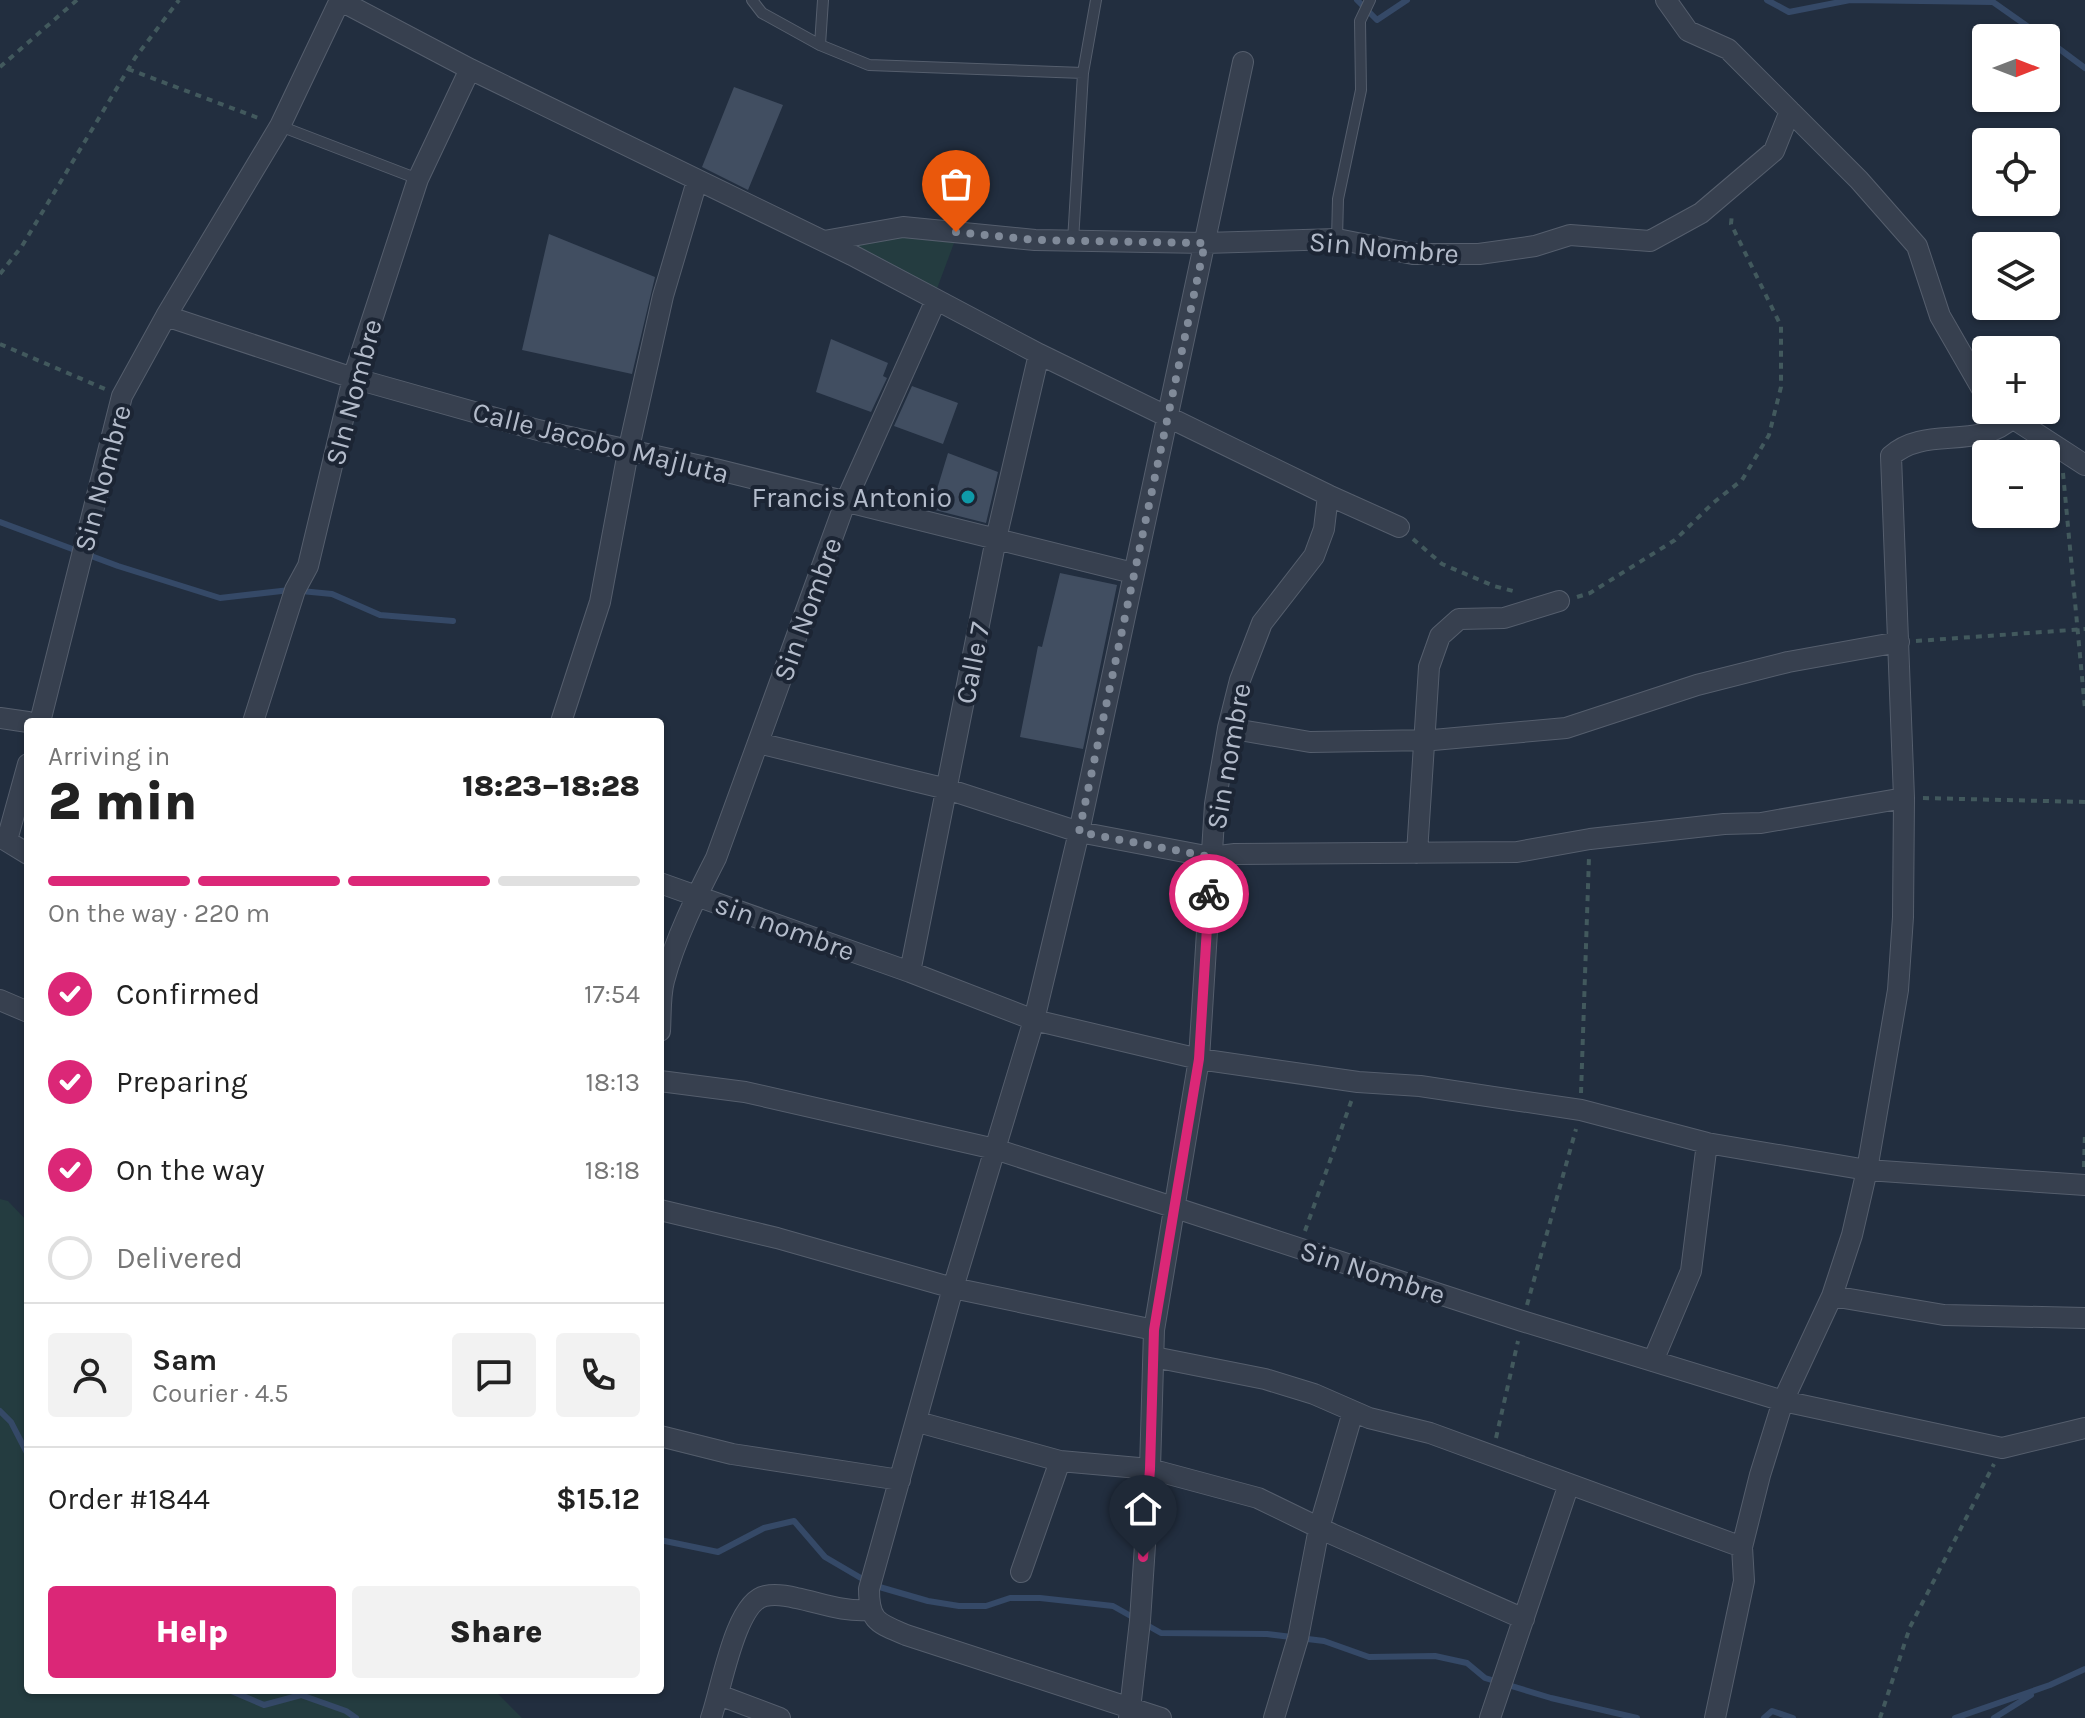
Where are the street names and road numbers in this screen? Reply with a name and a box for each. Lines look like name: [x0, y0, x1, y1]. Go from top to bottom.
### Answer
street label: Sin Nombre: [1308, 224, 1460, 270]
street label: SIn Nombre: [318, 315, 389, 469]
street label: Calle Jacobo Majluta: [469, 395, 732, 490]
street label: Sin Nombre: [67, 401, 138, 555]
street label: Sin Nombre: [766, 533, 849, 686]
street label: Calle 7: [948, 619, 997, 707]
street label: Sin nombre: [1199, 680, 1258, 832]
street label: sin nombre: [711, 887, 859, 968]
street label: Sin Nombre: [1296, 1234, 1450, 1311]

